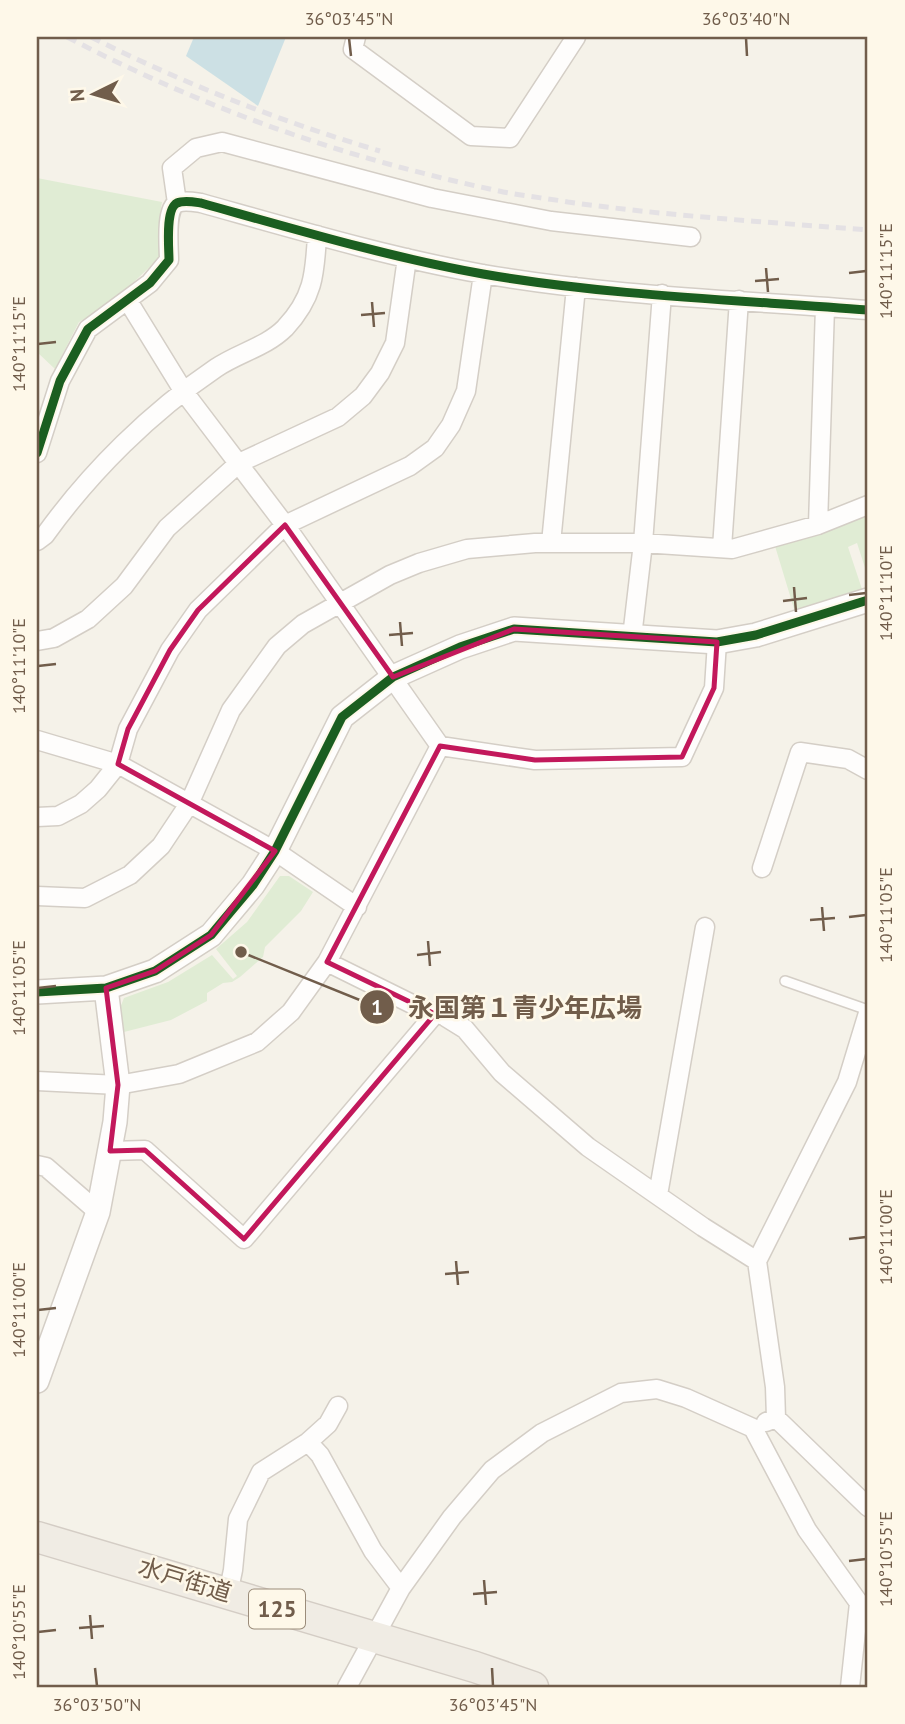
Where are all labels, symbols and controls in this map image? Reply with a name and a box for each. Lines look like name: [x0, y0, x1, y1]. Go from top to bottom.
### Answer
text: 36°03'45"N: [305, 7, 393, 30]
text: 36°03'40"N: [702, 7, 790, 30]
north arrow: [60, 60, 130, 130]
text: N: [65, 88, 90, 103]
text: 140°11'15"E: [874, 223, 897, 319]
text: 140°11'15"E: [7, 296, 30, 392]
text: 140°11'10"E: [874, 545, 897, 641]
text: 140°11'10"E: [7, 618, 30, 714]
text: 140°11'05"E: [874, 867, 897, 963]
text: 140°11'05"E: [7, 940, 30, 1036]
callout: 永国第１青少年広場: [359, 984, 656, 1031]
text: 永国第１青少年広場: [408, 991, 642, 1024]
text: 1: [371, 994, 383, 1021]
text: 140°11'00"E: [874, 1189, 897, 1285]
text: 140°11'00"E: [7, 1262, 30, 1358]
text: 140°10'55"E: [874, 1511, 897, 1607]
street label: 水戸街道: [135, 1551, 236, 1608]
text: 140°10'55"E: [7, 1584, 30, 1680]
road number: 125: [249, 1590, 305, 1628]
text: 36°03'50"N: [53, 1693, 141, 1716]
text: 36°03'45"N: [449, 1693, 537, 1716]

